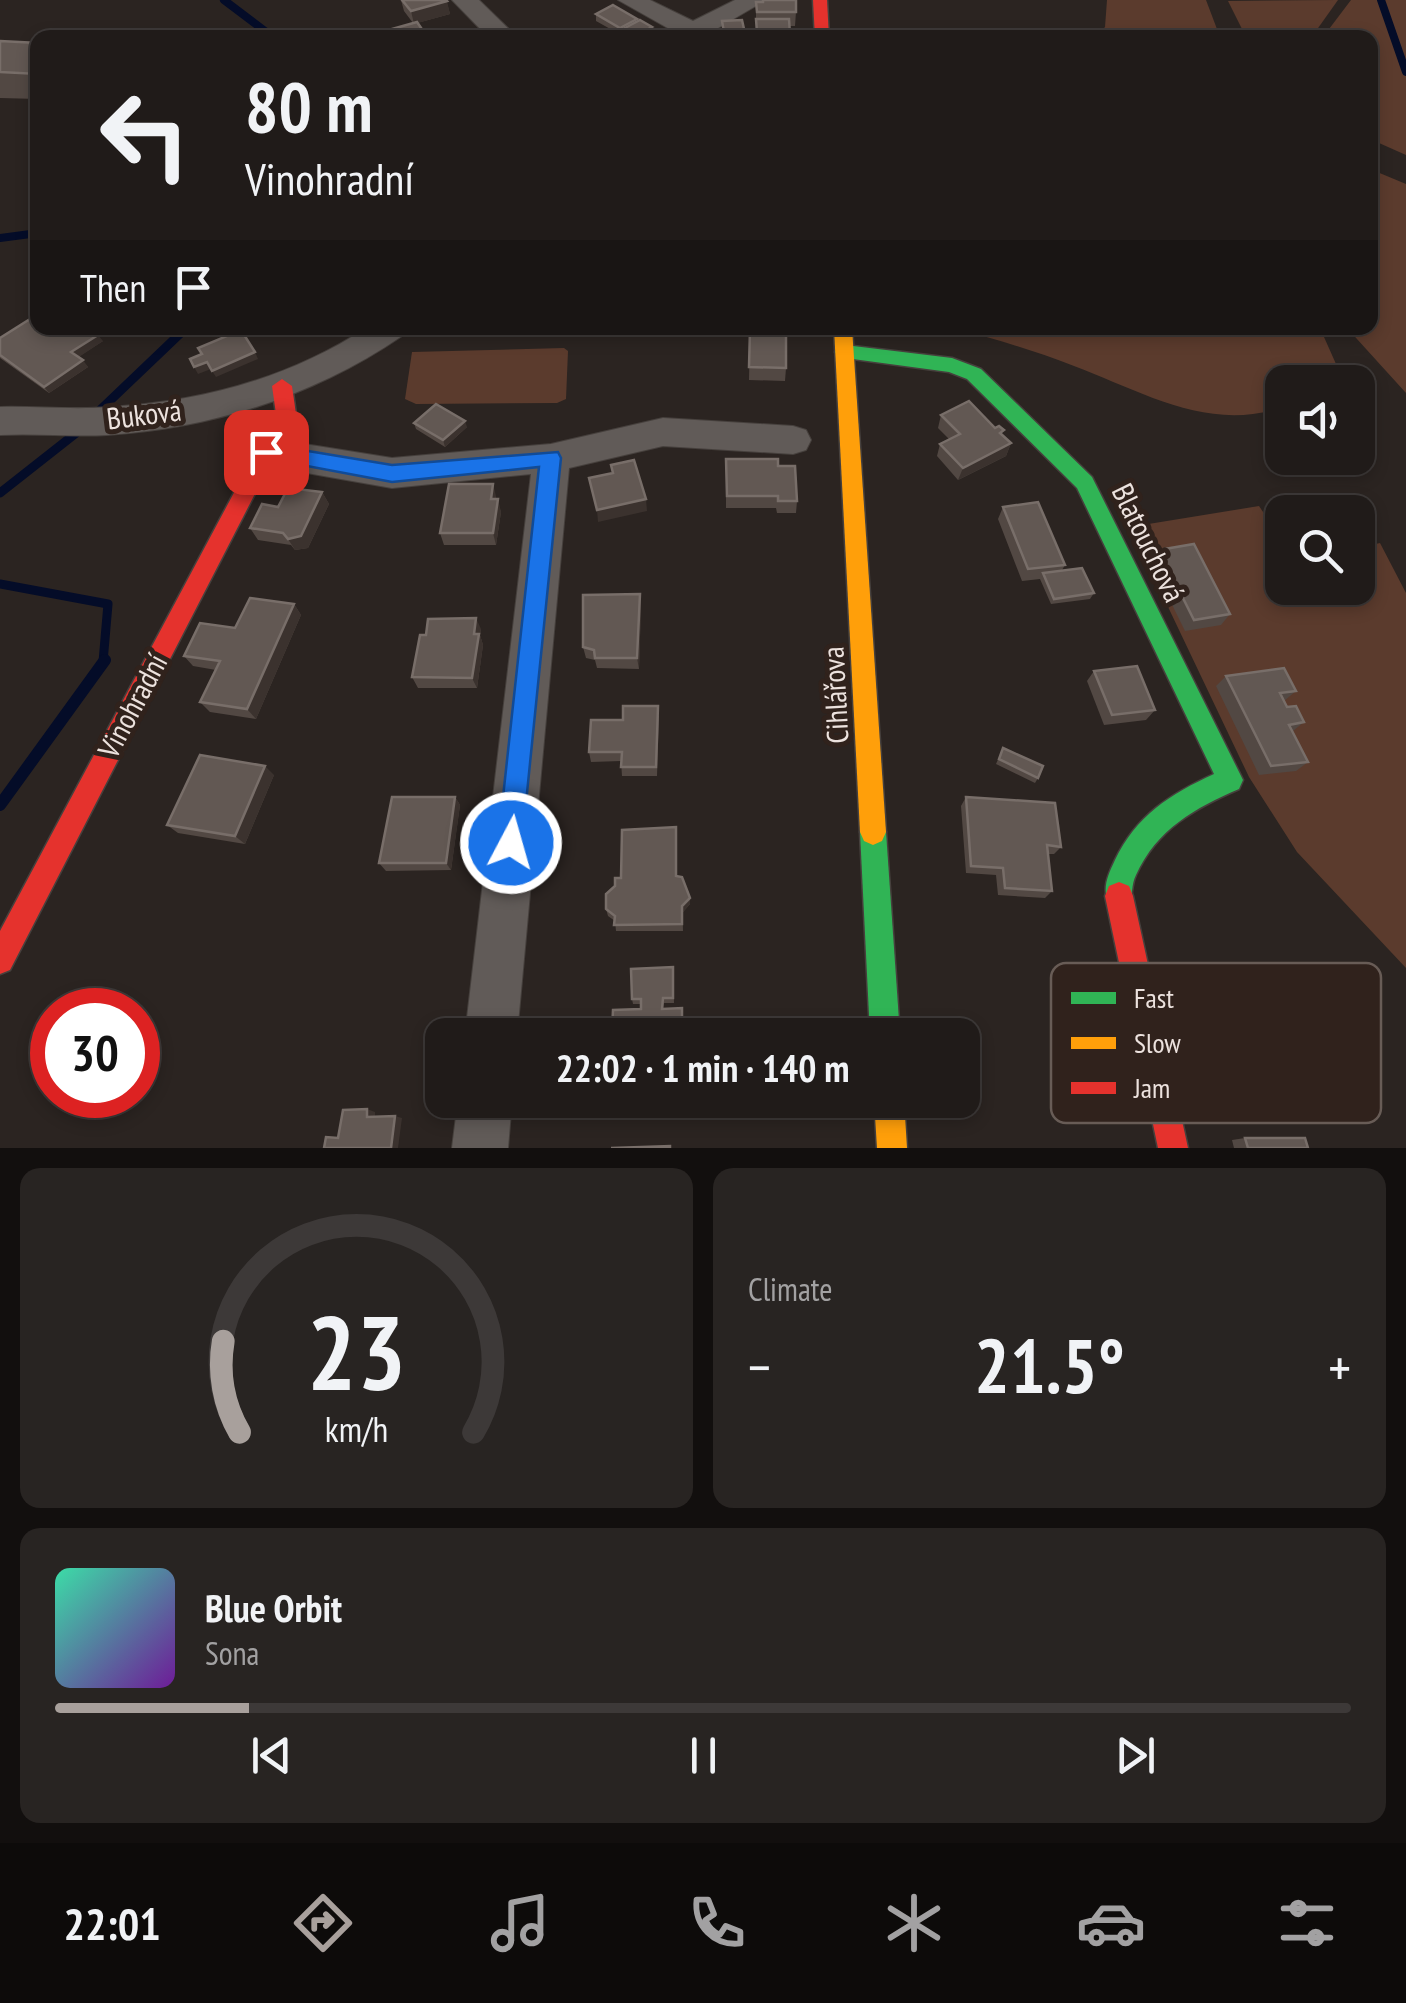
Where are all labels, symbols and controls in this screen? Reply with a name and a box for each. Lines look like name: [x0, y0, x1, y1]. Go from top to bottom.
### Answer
text: 80 m: [245, 61, 373, 151]
icon: left: [80, 70, 210, 200]
text: Vinohradní: [245, 149, 414, 207]
icon: arrive: [166, 260, 221, 315]
text: Then: [80, 263, 146, 312]
map controls: [1265, 365, 1375, 605]
button: sound: [1265, 365, 1375, 475]
street label: Buková: [104, 390, 183, 437]
pin: [224, 410, 309, 495]
icon: arrive: [239, 425, 294, 480]
street label: Blatouchová: [1104, 477, 1195, 608]
button: search: [1265, 495, 1375, 605]
street label: Vinohradní: [88, 646, 176, 765]
street label: Cihlářova: [812, 646, 857, 745]
position arrow: [459, 791, 563, 895]
legend: [1051, 963, 1381, 1123]
text: Fast: [1134, 979, 1174, 1016]
speed limit sign: 30: [30, 988, 160, 1118]
text: Slow: [1134, 1024, 1181, 1061]
text: 22:02 · 1 min · 140 m: [556, 1043, 849, 1092]
text: Jam: [1133, 1069, 1170, 1106]
text: Climate: [748, 1268, 832, 1310]
text: 23: [307, 1284, 406, 1419]
text: 21.5°: [974, 1317, 1125, 1414]
text: −: [748, 1331, 771, 1402]
text: +: [1328, 1331, 1351, 1402]
text: km/h: [325, 1406, 388, 1452]
text: Blue Orbit: [205, 1583, 342, 1632]
text: Sona: [205, 1632, 259, 1674]
icon: previous: [244, 1728, 299, 1783]
icon: pause: [676, 1728, 731, 1783]
icon: next: [1108, 1728, 1163, 1783]
icon: directions: [288, 1888, 358, 1958]
icon: music: [485, 1888, 555, 1958]
icon: phone: [682, 1888, 752, 1958]
icon: climate: [879, 1888, 949, 1958]
icon: car: [1076, 1888, 1146, 1958]
icon: filters: [1272, 1888, 1342, 1958]
text: 22:01: [63, 1894, 161, 1952]

